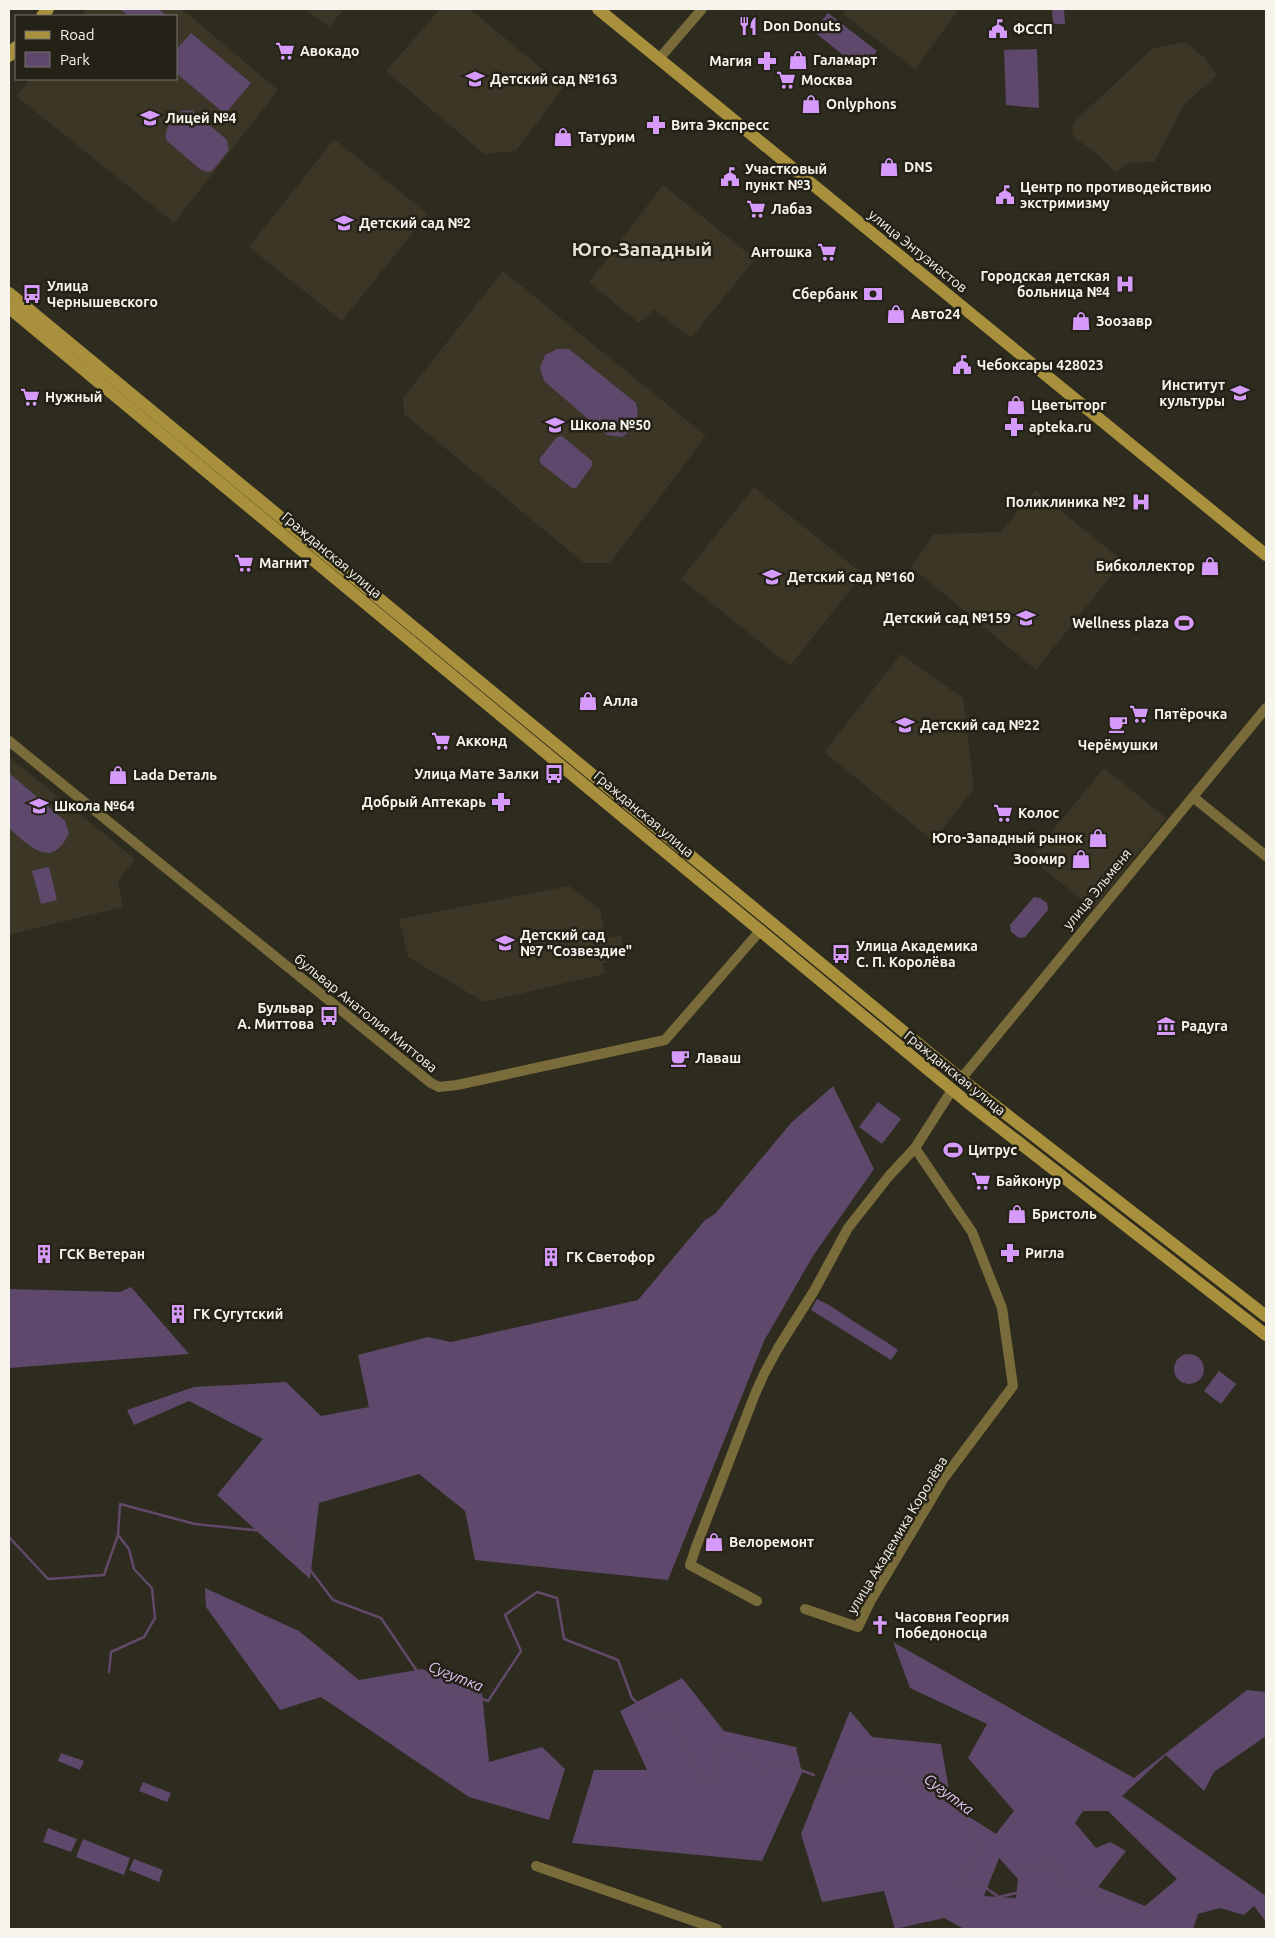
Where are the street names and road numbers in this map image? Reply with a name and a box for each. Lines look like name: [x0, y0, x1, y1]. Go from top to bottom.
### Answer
street label: улица Энтузиастов: [865, 206, 971, 296]
street label: Гражданская улица: [279, 509, 385, 601]
street label: Гражданская улица: [591, 768, 697, 860]
street label: улица Эльменя: [1060, 846, 1134, 932]
street label: бульвар Анатолия Миттова: [291, 951, 441, 1075]
street label: Гражданская улица: [901, 1027, 1009, 1119]
street label: улица Академика Королёва: [844, 1453, 950, 1617]

